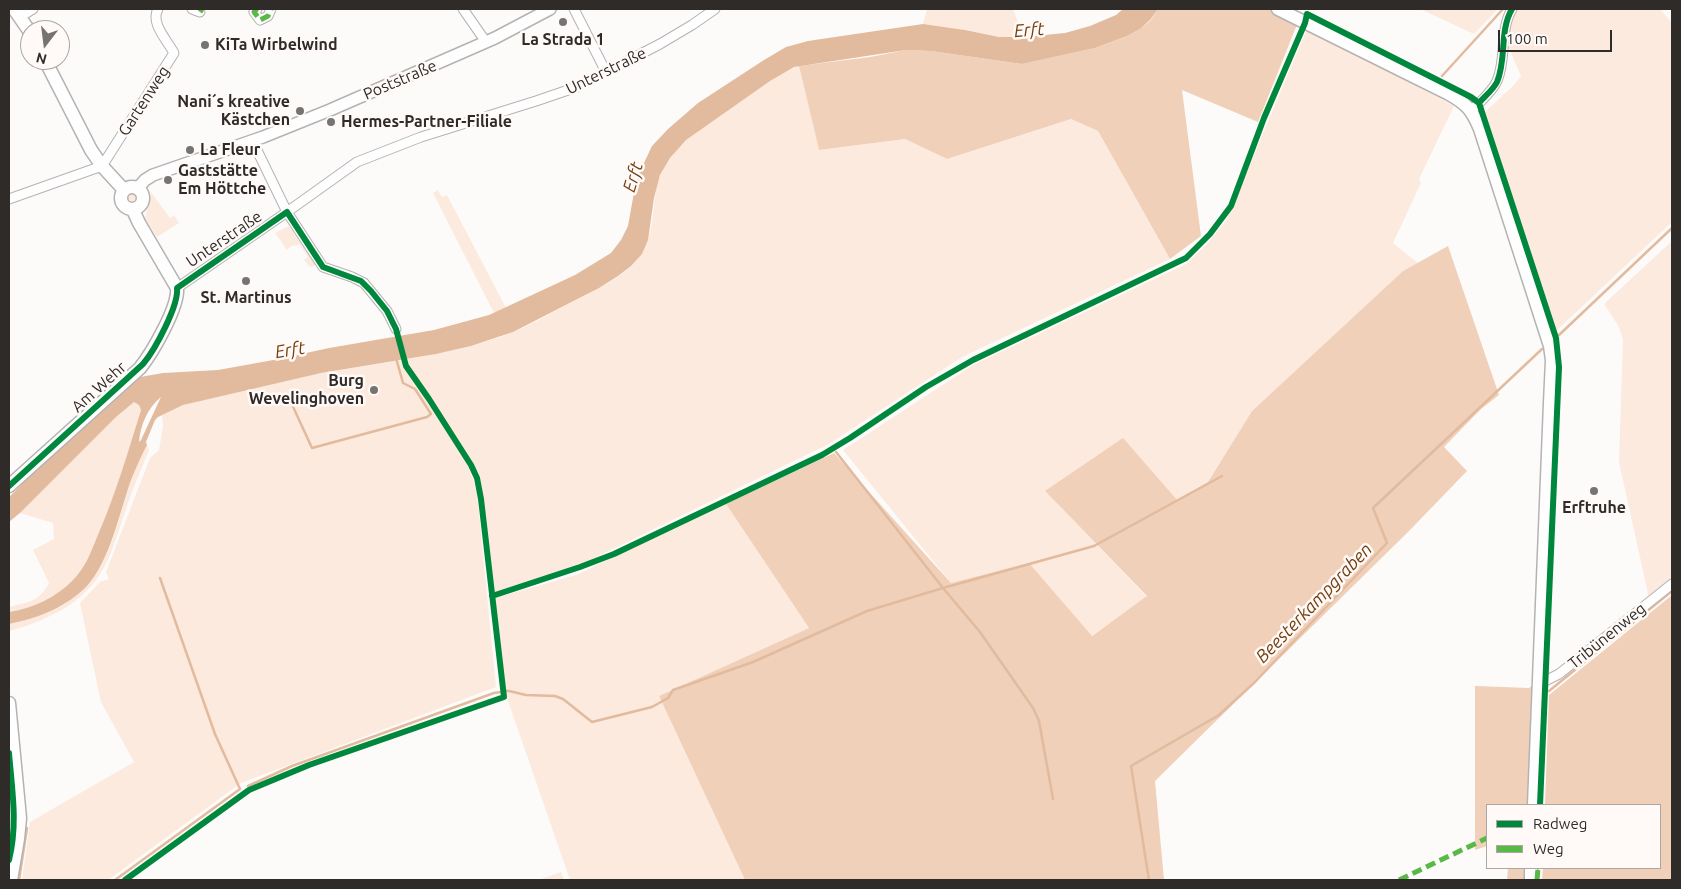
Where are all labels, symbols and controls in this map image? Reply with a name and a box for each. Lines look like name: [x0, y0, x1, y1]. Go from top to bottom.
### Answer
marker: La Strada 1: [557, 16, 569, 28]
water label: Erft: [1013, 18, 1045, 42]
north arrow: [20, 20, 70, 70]
scale bar: [1501, 20, 1615, 52]
place label: La Strada 1: [521, 30, 605, 50]
text: 100 m: [1506, 30, 1548, 47]
place label: KiTa Wirbelwind: [215, 35, 337, 55]
marker: KiTa Wirbelwind: [199, 39, 211, 51]
street label: Unterstraße: [563, 43, 649, 99]
text: N: [34, 49, 49, 68]
street label: Poststraße: [360, 56, 440, 104]
street label: Gartenweg: [114, 62, 174, 140]
place label: Nani´s kreative Kästchen: [177, 92, 290, 130]
marker: Nani´s kreative Kästchen: [294, 105, 306, 117]
place label: Hermes-Partner-Filiale: [341, 112, 512, 132]
marker: Hermes-Partner-Filiale: [325, 116, 337, 128]
place label: La Fleur: [200, 140, 260, 160]
marker: La Fleur: [184, 144, 196, 156]
water label: Erft: [618, 159, 648, 195]
place label: Gaststätte Em Höttche: [178, 161, 266, 199]
marker: Gaststätte Em Höttche: [162, 174, 174, 186]
street label: Unterstraße: [182, 207, 266, 271]
marker: St. Martinus: [240, 275, 252, 287]
place label: St. Martinus: [200, 288, 292, 308]
water label: Erft: [273, 337, 307, 363]
street label: Am Wehr: [68, 358, 130, 416]
place label: Burg Wevelinghoven: [249, 371, 364, 409]
marker: Burg Wevelinghoven: [368, 384, 380, 396]
marker: Erftruhe: [1588, 485, 1600, 497]
place label: Erftruhe: [1562, 498, 1626, 518]
water label: Beesterkampgraben: [1251, 539, 1377, 667]
street label: Tribünenweg: [1564, 599, 1650, 673]
legend: [1486, 804, 1661, 869]
text: Radweg: [1533, 815, 1587, 832]
text: Weg: [1533, 840, 1564, 857]

